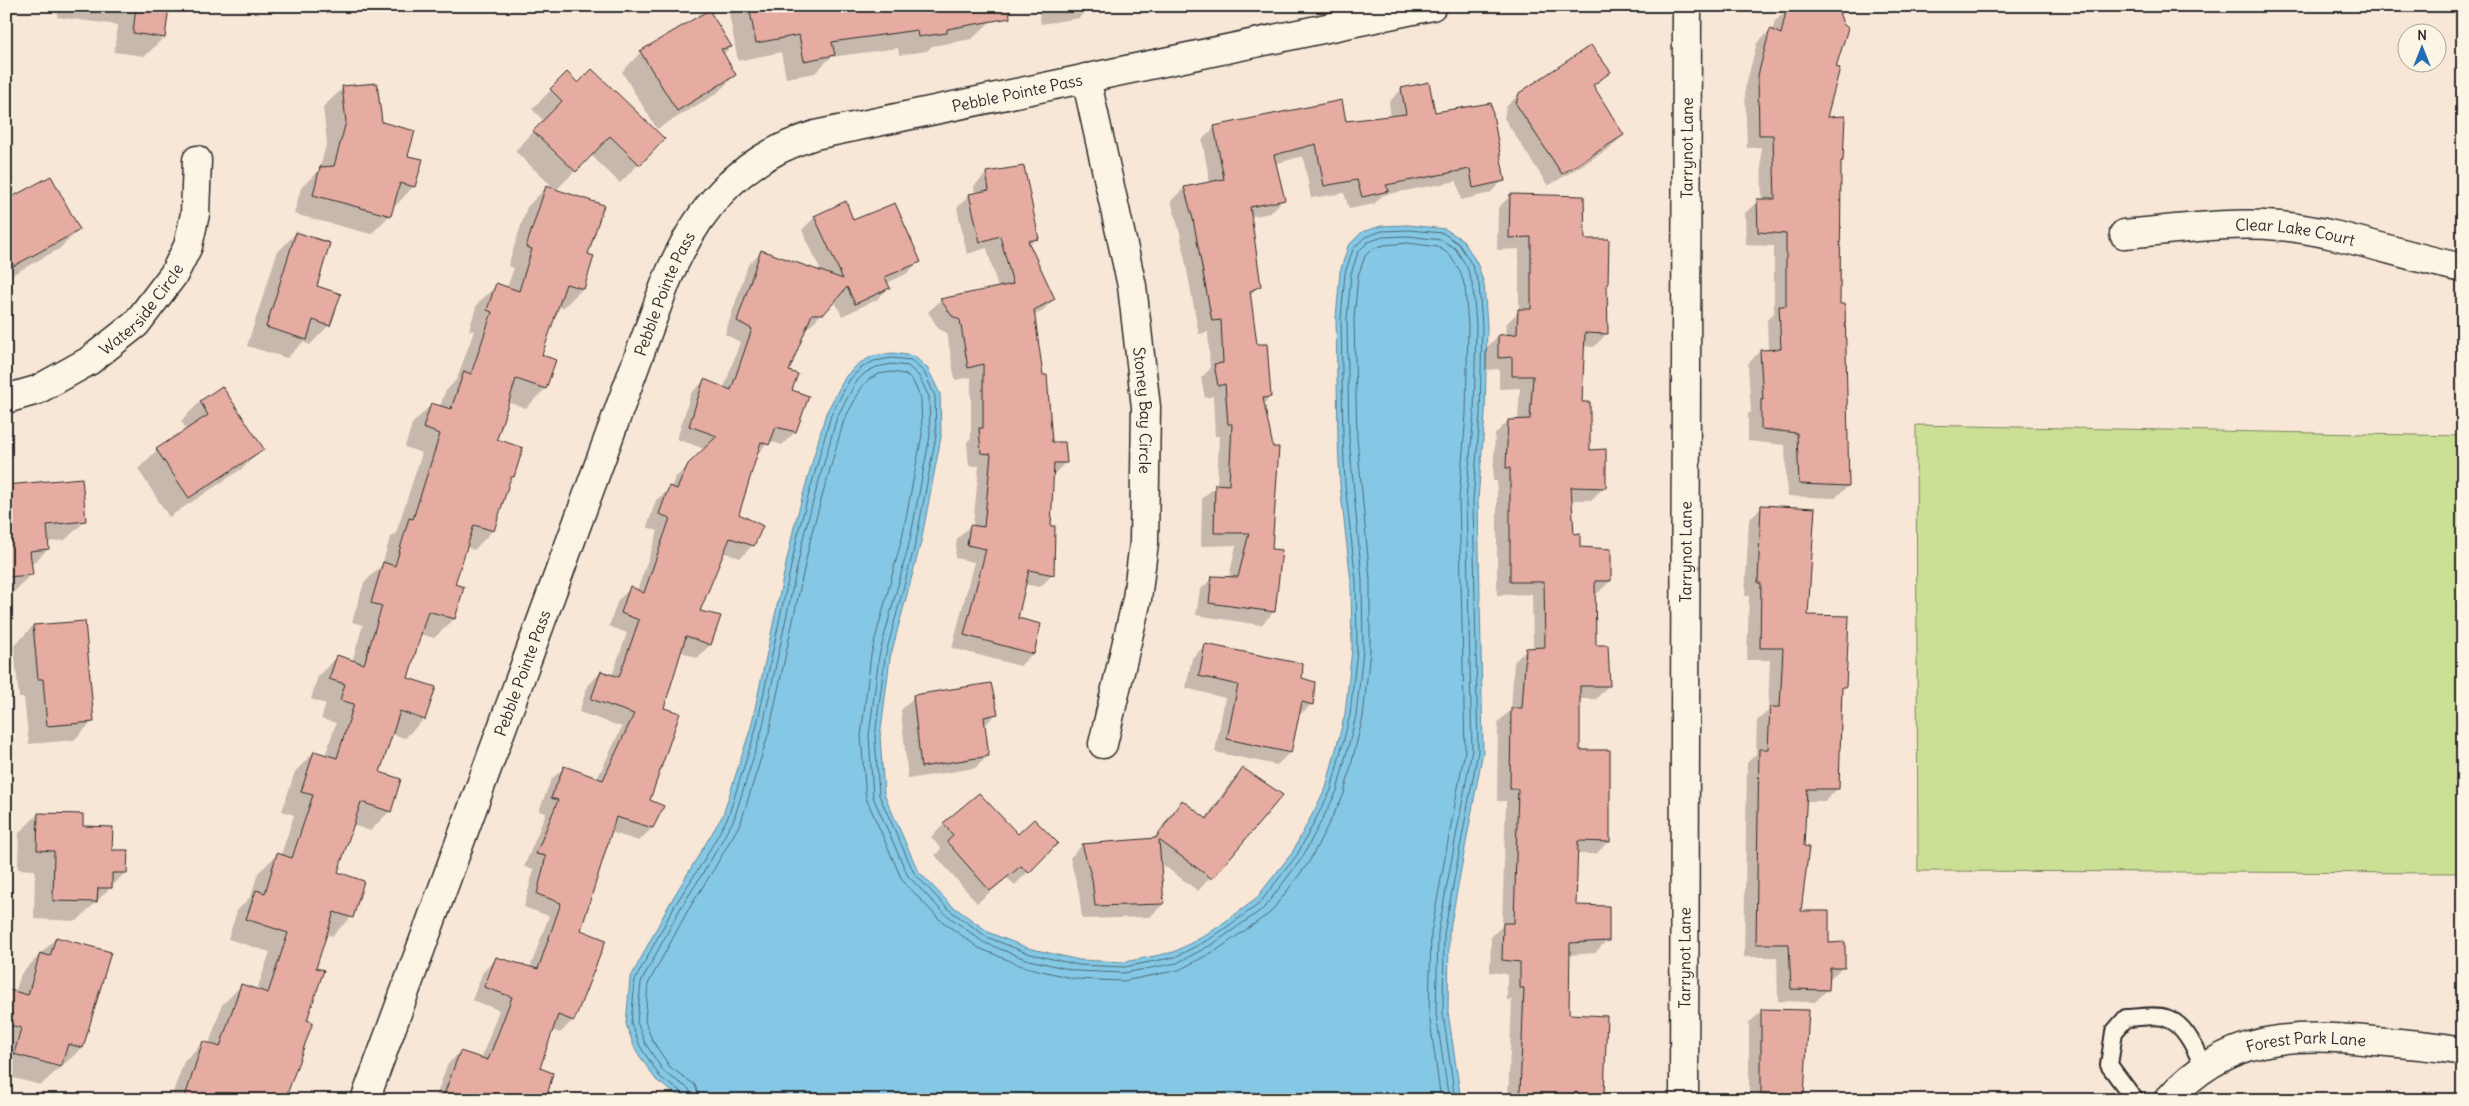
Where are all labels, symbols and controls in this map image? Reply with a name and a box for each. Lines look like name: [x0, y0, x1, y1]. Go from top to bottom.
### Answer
north arrow: [2396, 22, 2446, 72]
text: N: [2417, 26, 2427, 44]
street label: Pebble Pointe Pass: [950, 69, 1084, 116]
street label: Tarrynot Lane: [1676, 97, 1697, 199]
street label: Clear Lake Court: [2235, 215, 2358, 250]
street label: Pebble Pointe Pass: [630, 228, 699, 359]
street label: Waterside Circle: [95, 260, 187, 359]
street label: Stoney Bay Circle: [1129, 346, 1156, 474]
street label: Tarrynot Lane: [1675, 501, 1696, 603]
street label: Pebble Pointe Pass: [490, 607, 554, 739]
street label: Tarrynot Lane: [1674, 907, 1695, 1009]
street label: Forest Park Lane: [2243, 1028, 2367, 1057]

